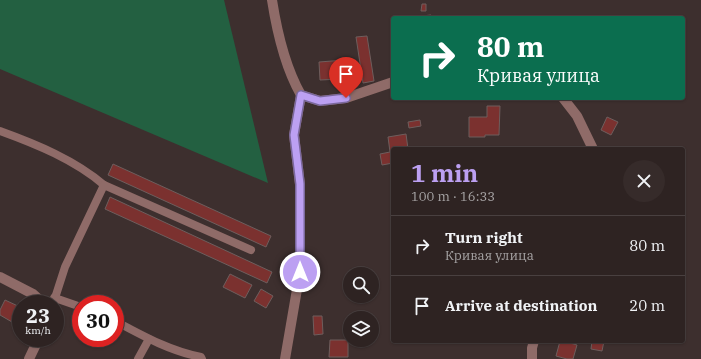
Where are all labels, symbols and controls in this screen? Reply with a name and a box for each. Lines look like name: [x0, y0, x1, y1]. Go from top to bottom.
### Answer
text: 80 m: [477, 28, 544, 65]
icon: right: [411, 32, 463, 84]
pin: [329, 57, 363, 98]
icon: arrive: [335, 63, 357, 85]
text: Кривая улица: [477, 64, 600, 87]
text: 1 min: [411, 157, 478, 189]
button: close: [623, 160, 665, 202]
text: 100 m · 16:33: [411, 188, 495, 205]
text: Turn right: [445, 228, 523, 247]
icon: right: [411, 235, 433, 257]
text: 80 m: [629, 236, 665, 255]
text: Кривая улица: [445, 247, 534, 264]
position arrow: [279, 251, 321, 293]
map controls: [343, 267, 379, 347]
button: search: [343, 267, 379, 303]
speed limit sign: 30: [72, 295, 124, 347]
icon: arrive: [411, 295, 433, 317]
text: Arrive at destination: [445, 296, 597, 315]
text: 20 m: [629, 296, 665, 315]
text: 23: [26, 302, 50, 329]
button: layers: [343, 311, 379, 347]
text: km/h: [25, 324, 51, 337]

